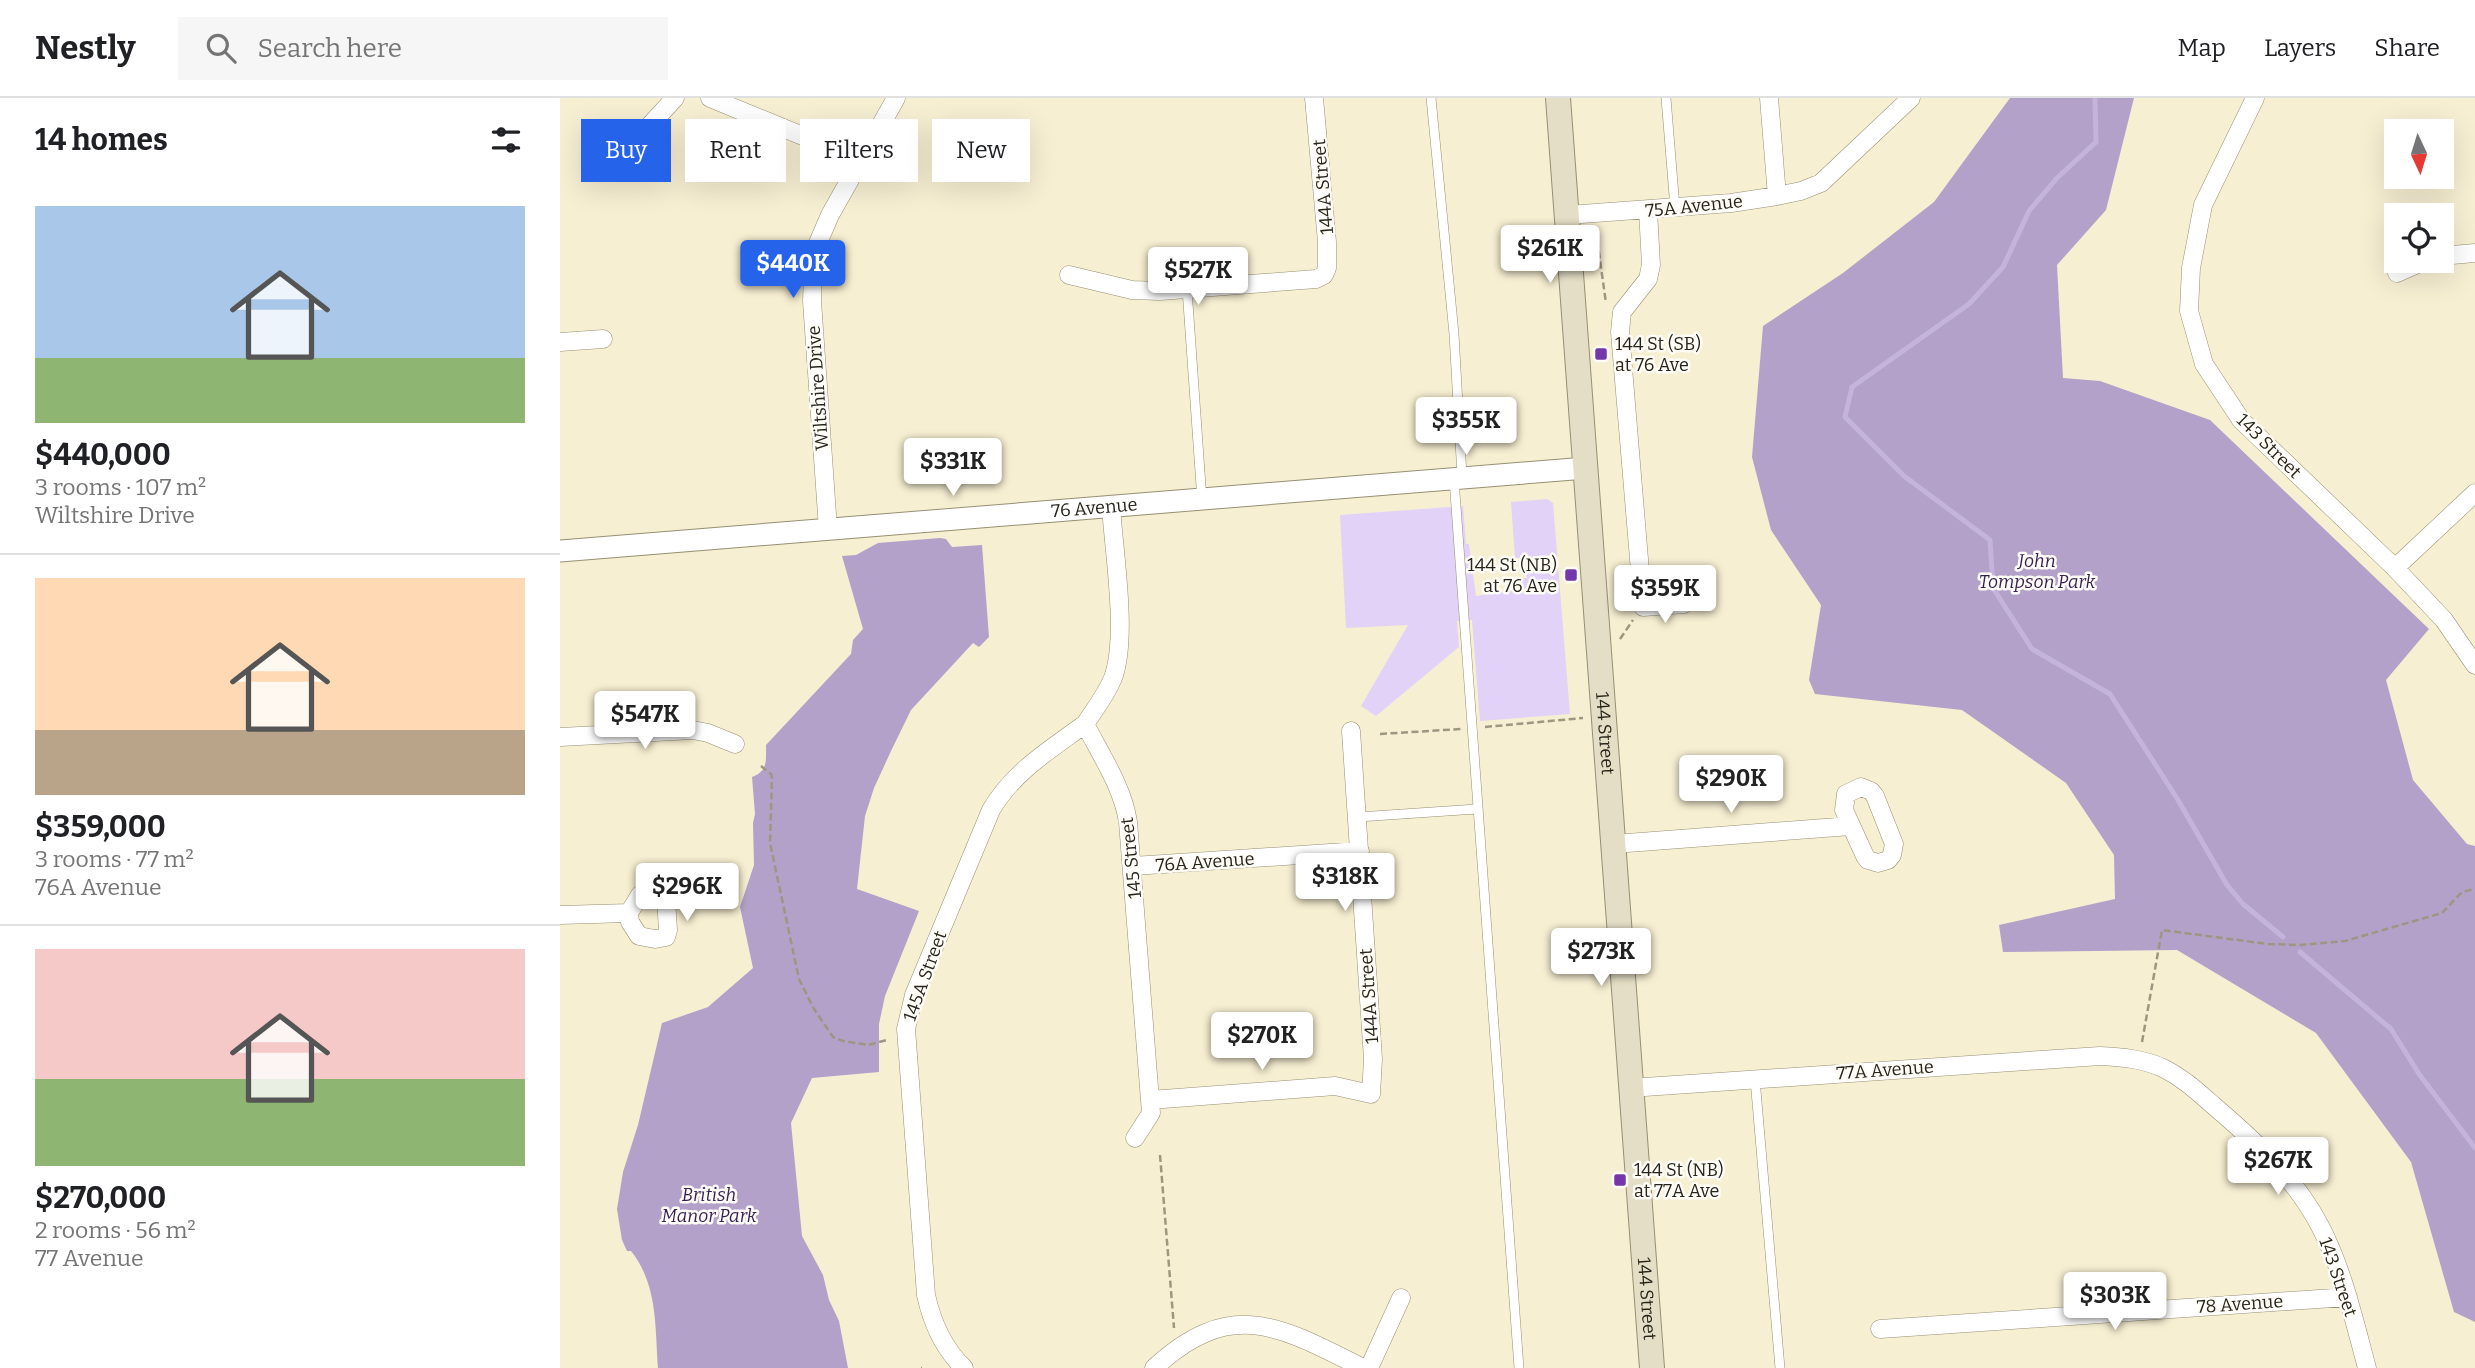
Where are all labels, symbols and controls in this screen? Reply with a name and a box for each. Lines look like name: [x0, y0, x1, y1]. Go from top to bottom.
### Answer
search box: [178, 17, 668, 80]
text: Nestly: [35, 28, 136, 68]
icon: search: [202, 29, 240, 67]
text: Search here: [258, 33, 402, 64]
text: Map: [2178, 34, 2226, 62]
text: Layers: [2264, 34, 2336, 62]
text: Share: [2374, 34, 2440, 62]
chip: Buy: [581, 119, 671, 182]
chip: Rent: [685, 119, 786, 182]
chip: Filters: [800, 119, 918, 182]
chip: New: [932, 119, 1030, 182]
north arrow: [2384, 119, 2454, 189]
map controls: [2384, 119, 2454, 273]
icon: filters: [487, 121, 525, 159]
text: 14 homes: [35, 122, 168, 158]
street label: 144A Street: [1308, 138, 1338, 236]
street label: 75A Avenue: [1644, 190, 1744, 222]
button: locate: [2384, 203, 2454, 273]
pin: $261K: [1501, 226, 1599, 285]
text: $261K: [1517, 234, 1583, 262]
pin: $440K: [744, 240, 842, 300]
pin: $527K: [1149, 248, 1247, 307]
text: $440K: [756, 249, 830, 277]
icon: home: [217, 252, 343, 378]
text: $527K: [1164, 256, 1232, 284]
street label: Wiltshire Drive: [803, 325, 833, 451]
place label: 144 St (SB) at 76 Ave: [1615, 333, 1701, 376]
marker: 144 St (SB) at 76 Ave: [1593, 346, 1609, 362]
pin: $355K: [1417, 398, 1515, 457]
text: $355K: [1432, 406, 1500, 434]
street label: 143 Street: [2232, 409, 2306, 483]
text: $440,000: [35, 437, 171, 473]
pin: $331K: [904, 438, 1002, 498]
text: $331K: [920, 447, 986, 475]
text: 3 rooms · 107 m²: [35, 473, 206, 501]
street label: 76 Avenue: [1050, 493, 1138, 522]
text: Wiltshire Drive: [35, 501, 195, 529]
park label: John Tompson Park: [1979, 550, 2096, 593]
place label: 144 St (NB) at 76 Ave: [1467, 554, 1557, 597]
pin: $359K: [1616, 566, 1714, 625]
marker: 144 St (NB) at 76 Ave: [1563, 567, 1579, 583]
text: $359K: [1630, 574, 1700, 602]
icon: home: [217, 624, 343, 750]
street label: 144 Street: [1591, 691, 1619, 776]
pin: $547K: [596, 692, 694, 751]
text: $547K: [610, 700, 680, 728]
pin: $290K: [1682, 756, 1780, 815]
text: $290K: [1695, 764, 1767, 792]
text: $359,000: [35, 809, 166, 845]
street label: 145 Street: [1116, 816, 1146, 900]
text: 3 rooms · 77 m²: [35, 845, 194, 873]
street label: 76A Avenue: [1155, 848, 1255, 876]
pin: $318K: [1296, 854, 1394, 913]
text: $318K: [1312, 862, 1378, 890]
pin: $296K: [638, 864, 736, 923]
text: $296K: [652, 872, 722, 900]
text: 76A Avenue: [35, 873, 162, 901]
street label: 145A Street: [898, 927, 952, 1024]
pin: $273K: [1552, 928, 1650, 988]
text: $273K: [1567, 937, 1635, 965]
street label: 144A Street: [1355, 947, 1383, 1044]
icon: home: [217, 995, 343, 1121]
pin: $270K: [1213, 1012, 1311, 1072]
text: $270K: [1227, 1021, 1297, 1049]
street label: 77A Avenue: [1835, 1056, 1935, 1084]
pin: $267K: [2229, 1138, 2327, 1197]
text: $267K: [2243, 1146, 2313, 1174]
place label: 144 St (NB) at 77A Ave: [1634, 1159, 1724, 1202]
marker: 144 St (NB) at 77A Ave: [1612, 1172, 1628, 1188]
text: $270,000: [35, 1180, 166, 1216]
park label: British Manor Park: [661, 1184, 757, 1227]
text: 2 rooms · 56 m²: [35, 1216, 196, 1244]
street label: 143 Street: [2314, 1234, 2362, 1320]
text: 77 Avenue: [35, 1244, 144, 1272]
street label: 144 Street: [1633, 1257, 1661, 1341]
pin: $303K: [2066, 1272, 2164, 1332]
text: $303K: [2079, 1281, 2151, 1309]
street label: 78 Avenue: [2196, 1290, 2284, 1318]

